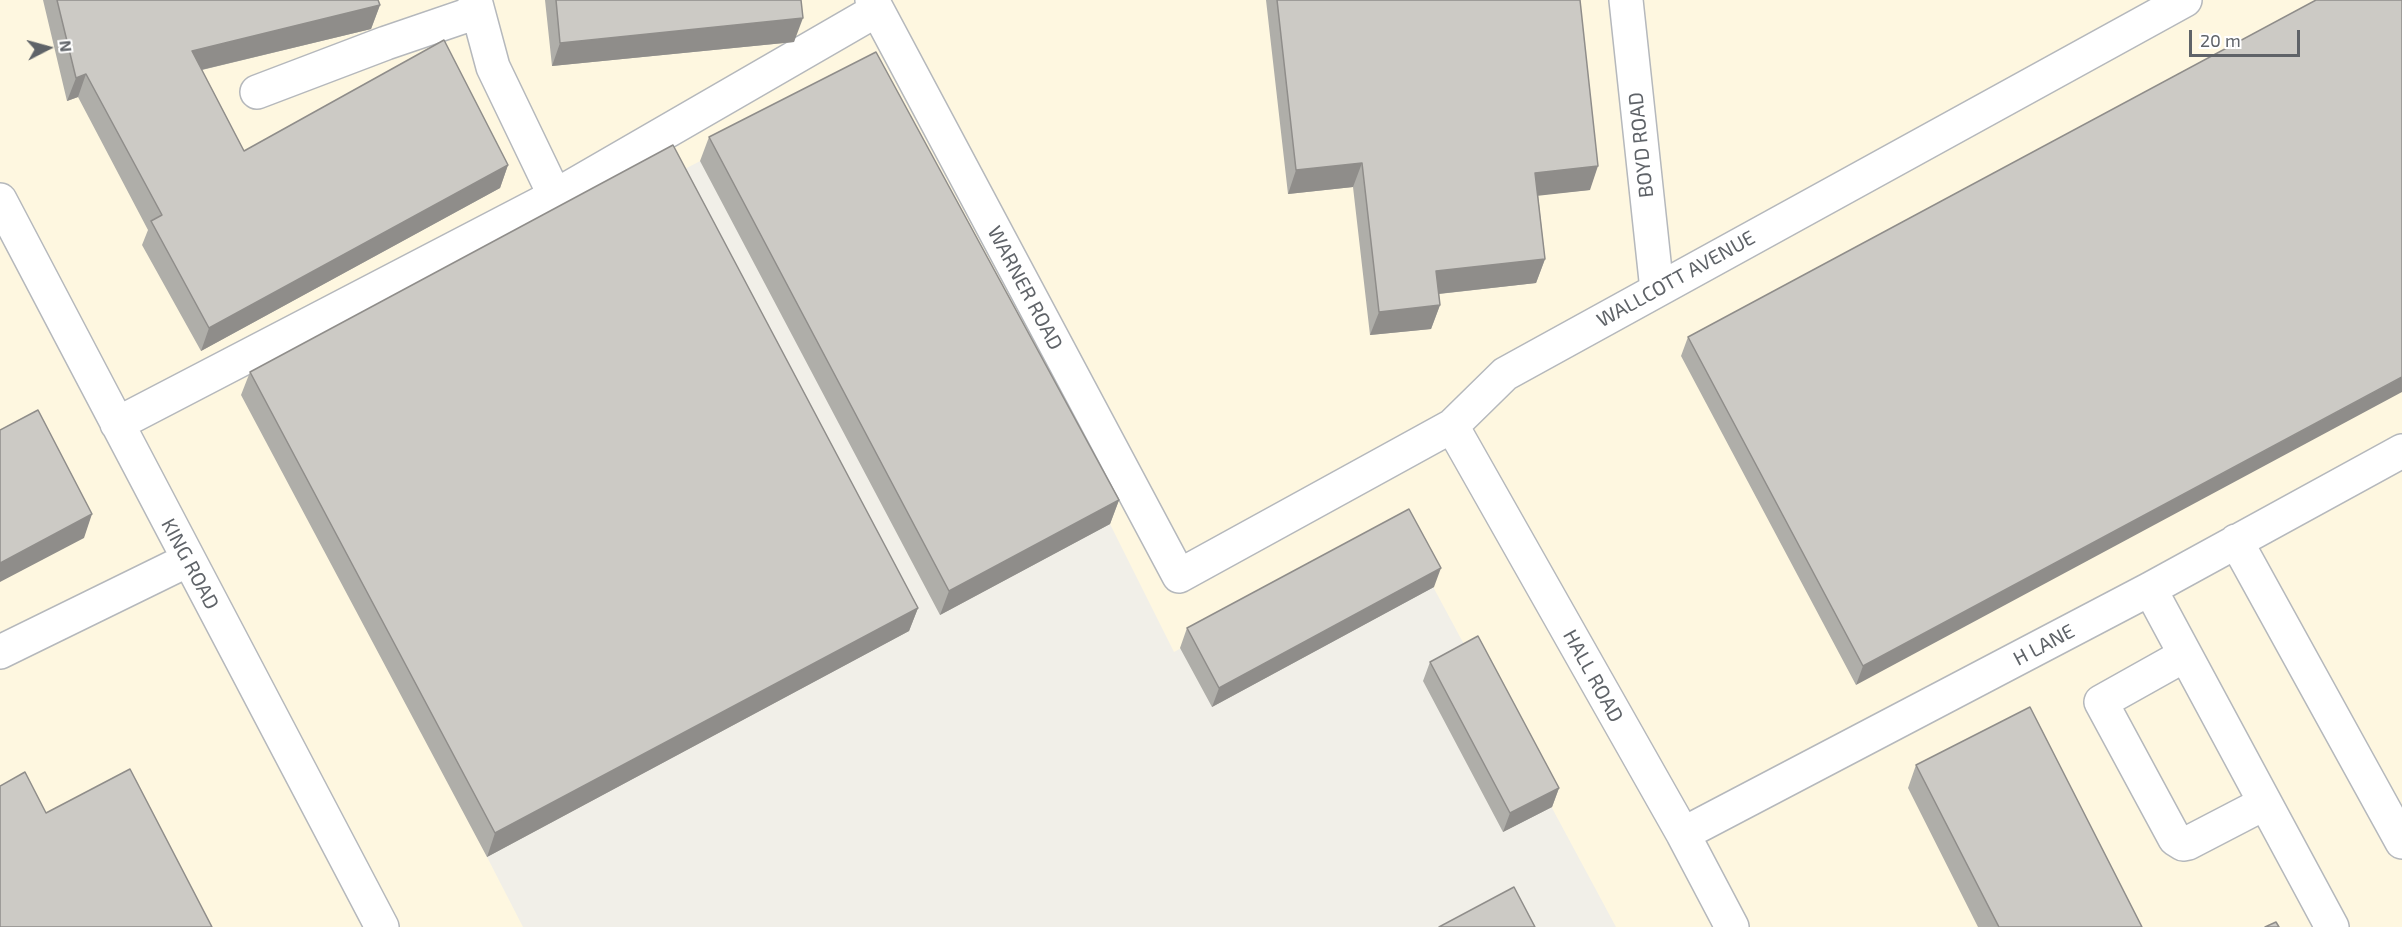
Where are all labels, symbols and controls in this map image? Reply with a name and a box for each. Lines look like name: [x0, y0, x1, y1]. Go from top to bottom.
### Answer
north arrow: [18, 18, 78, 78]
scale bar: [2192, 18, 2303, 56]
text: 20 m: [2200, 29, 2241, 51]
text: N: [56, 39, 76, 53]
street label: BOYD ROAD: [1624, 91, 1658, 199]
street label: WARNER ROAD: [982, 222, 1068, 354]
street label: WALLCOTT AVENUE: [1593, 226, 1759, 332]
street label: KING ROAD: [156, 514, 224, 614]
street label: H LANE: [2009, 619, 2079, 671]
street label: HALL ROAD: [1558, 625, 1628, 727]

